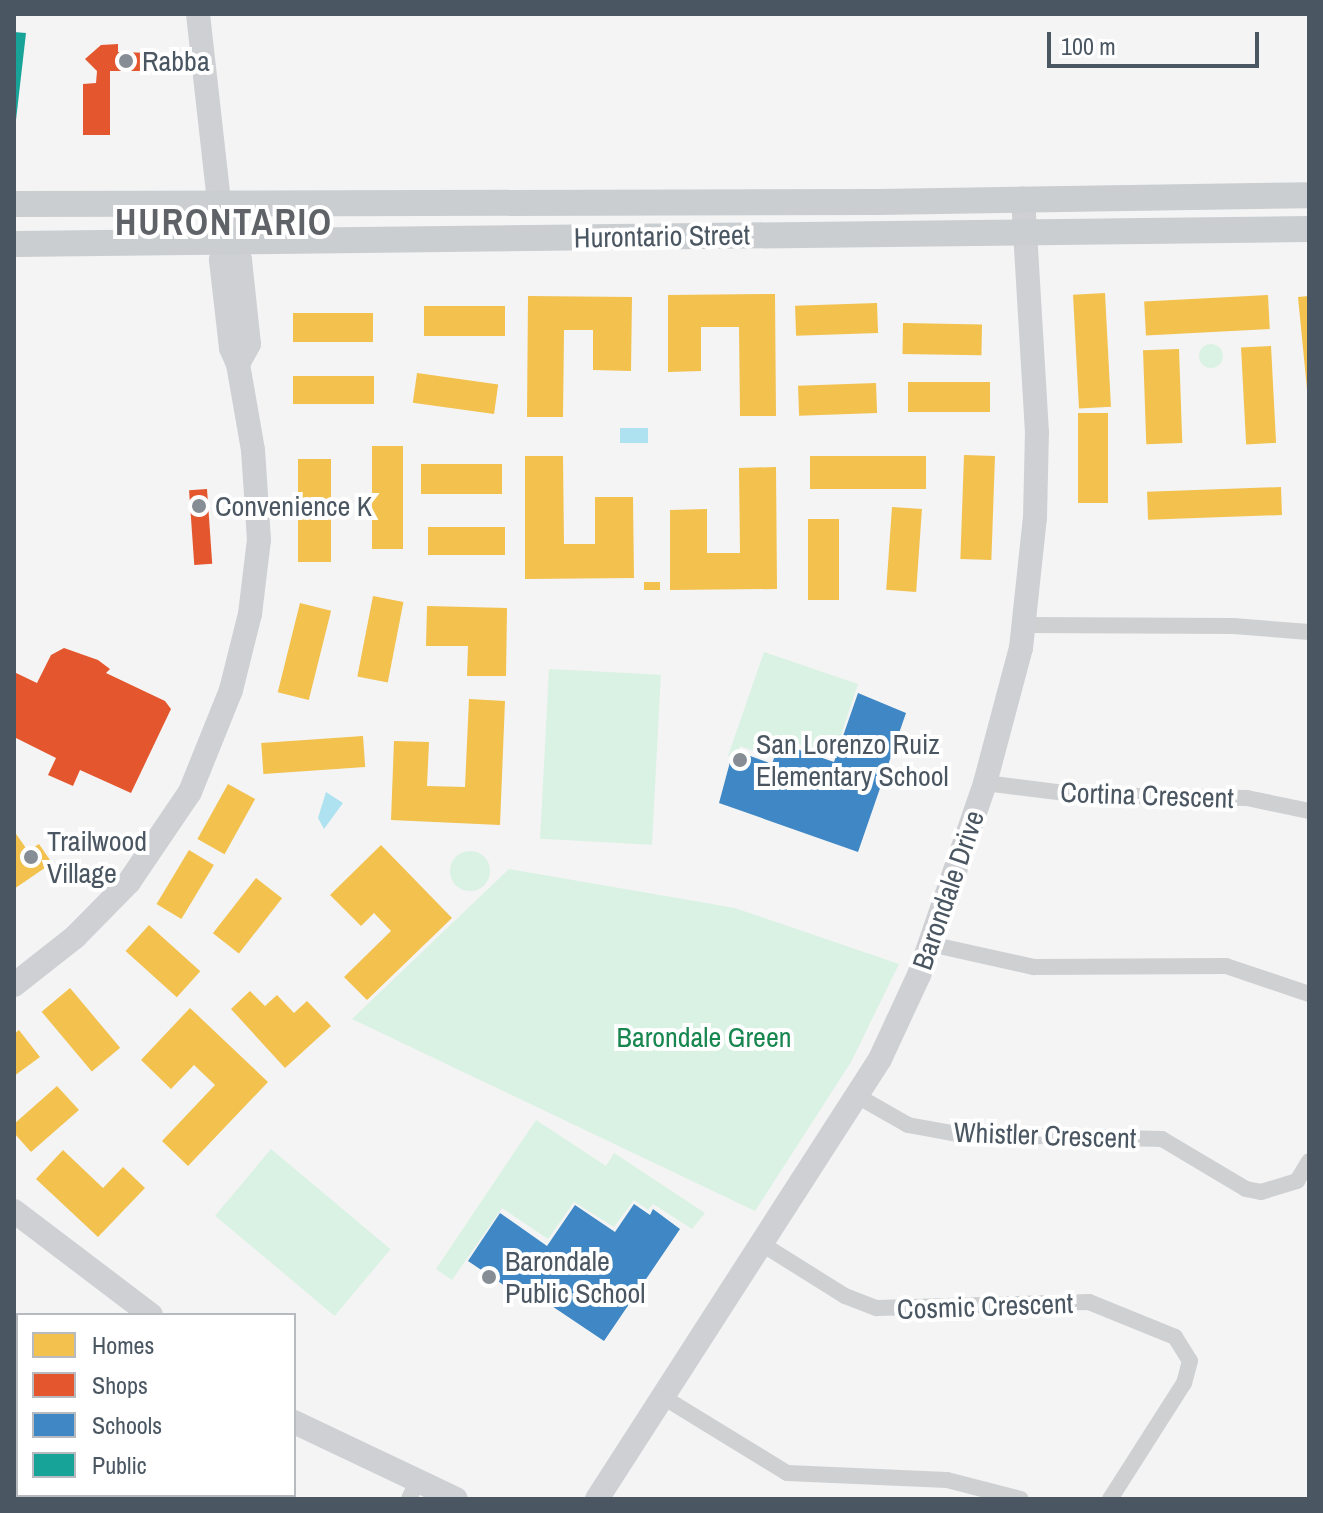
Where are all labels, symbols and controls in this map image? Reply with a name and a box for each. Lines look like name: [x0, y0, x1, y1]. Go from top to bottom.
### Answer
scale bar: [1051, 16, 1263, 66]
text: 100 m: [1061, 30, 1116, 62]
place label: Rabba: [142, 44, 210, 78]
marker: Rabba: [117, 52, 135, 70]
district label: HURONTARIO: [115, 201, 333, 245]
street label: Hurontario Street: [574, 218, 750, 254]
place label: Convenience K: [215, 489, 372, 523]
marker: Convenience K: [190, 497, 208, 515]
place label: San Lorenzo Ruiz Elementary School: [756, 727, 949, 793]
marker: San Lorenzo Ruiz Elementary School: [731, 751, 749, 769]
street label: Cortina Crescent: [1060, 775, 1234, 815]
street label: Barondale Drive: [905, 806, 991, 974]
place label: Trailwood Village: [47, 824, 147, 890]
marker: Trailwood Village: [22, 848, 40, 866]
park label: Barondale Green: [617, 1020, 791, 1054]
street label: Whistler Crescent: [953, 1115, 1137, 1155]
place label: Barondale Public School: [505, 1244, 645, 1310]
marker: Barondale Public School: [480, 1268, 498, 1286]
street label: Cosmic Crescent: [896, 1286, 1074, 1326]
legend: [16, 1313, 296, 1497]
text: Homes: [92, 1329, 154, 1361]
text: Shops: [92, 1369, 148, 1401]
text: Schools: [92, 1409, 162, 1441]
text: Public: [92, 1449, 147, 1481]

